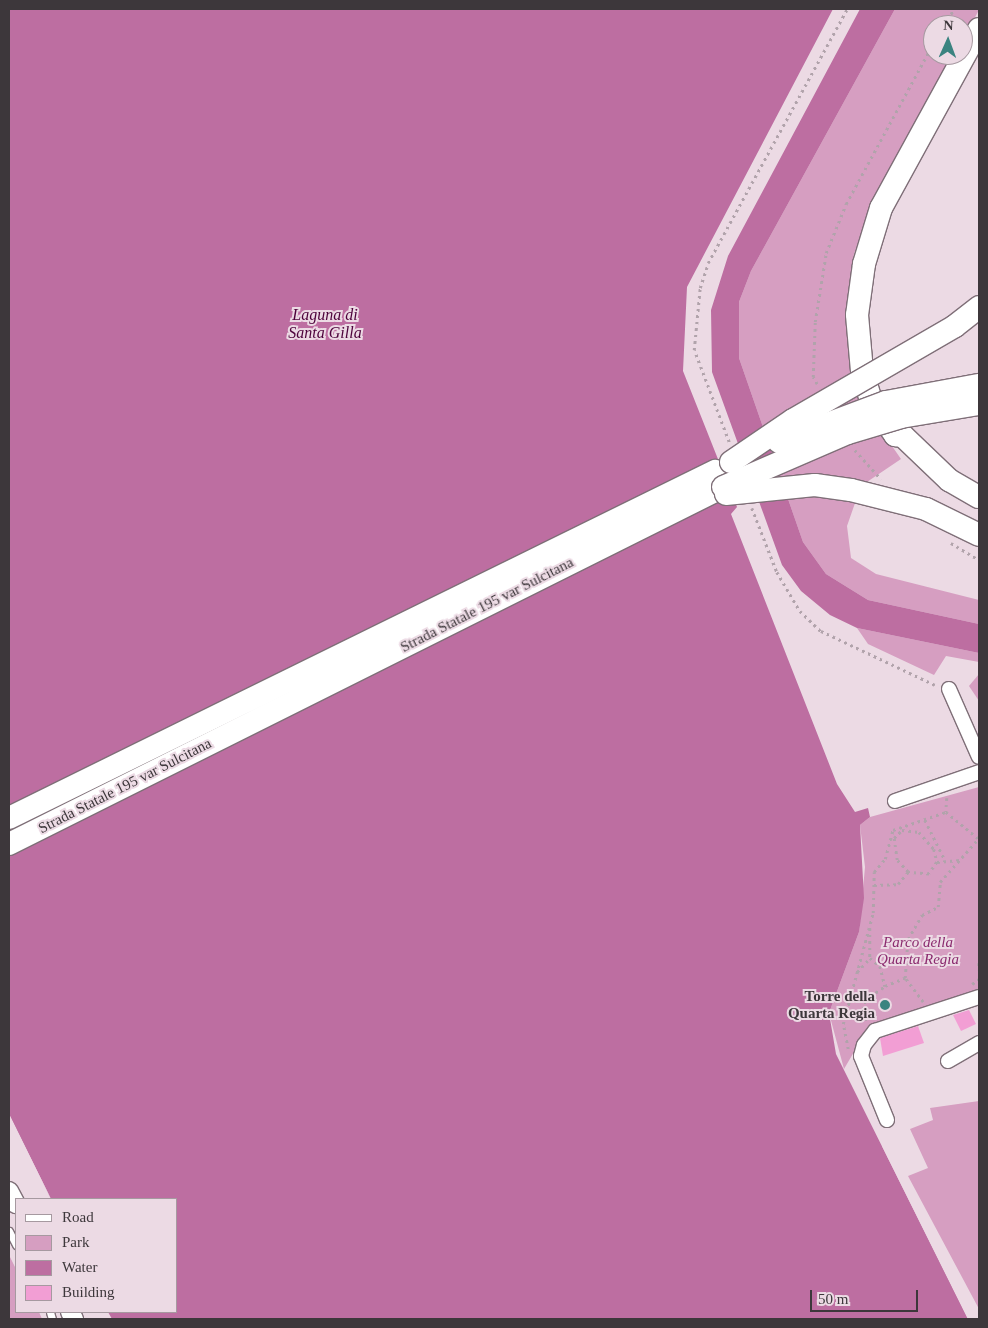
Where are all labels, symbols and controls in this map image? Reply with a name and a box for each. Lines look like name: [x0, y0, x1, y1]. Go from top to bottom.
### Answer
north arrow: [923, 15, 973, 65]
text: N: [943, 18, 954, 33]
water label: Laguna di Santa Gilla: [288, 305, 362, 343]
street label: Strada Statale 195 var Sulcitana: [398, 553, 576, 657]
street label: Strada Statale 195 var Sulcitana: [36, 734, 214, 838]
park label: Parco della Quarta Regia: [877, 933, 959, 968]
place label: Torre della Quarta Regia: [788, 987, 875, 1022]
marker: Torre della Quarta Regia: [879, 999, 891, 1011]
legend: [15, 1198, 178, 1313]
text: Road: [62, 1209, 94, 1225]
text: Park: [62, 1234, 90, 1250]
text: Water: [62, 1259, 97, 1275]
scale bar: [813, 1280, 920, 1312]
text: Building: [62, 1284, 115, 1300]
text: 50 m: [818, 1291, 848, 1307]

